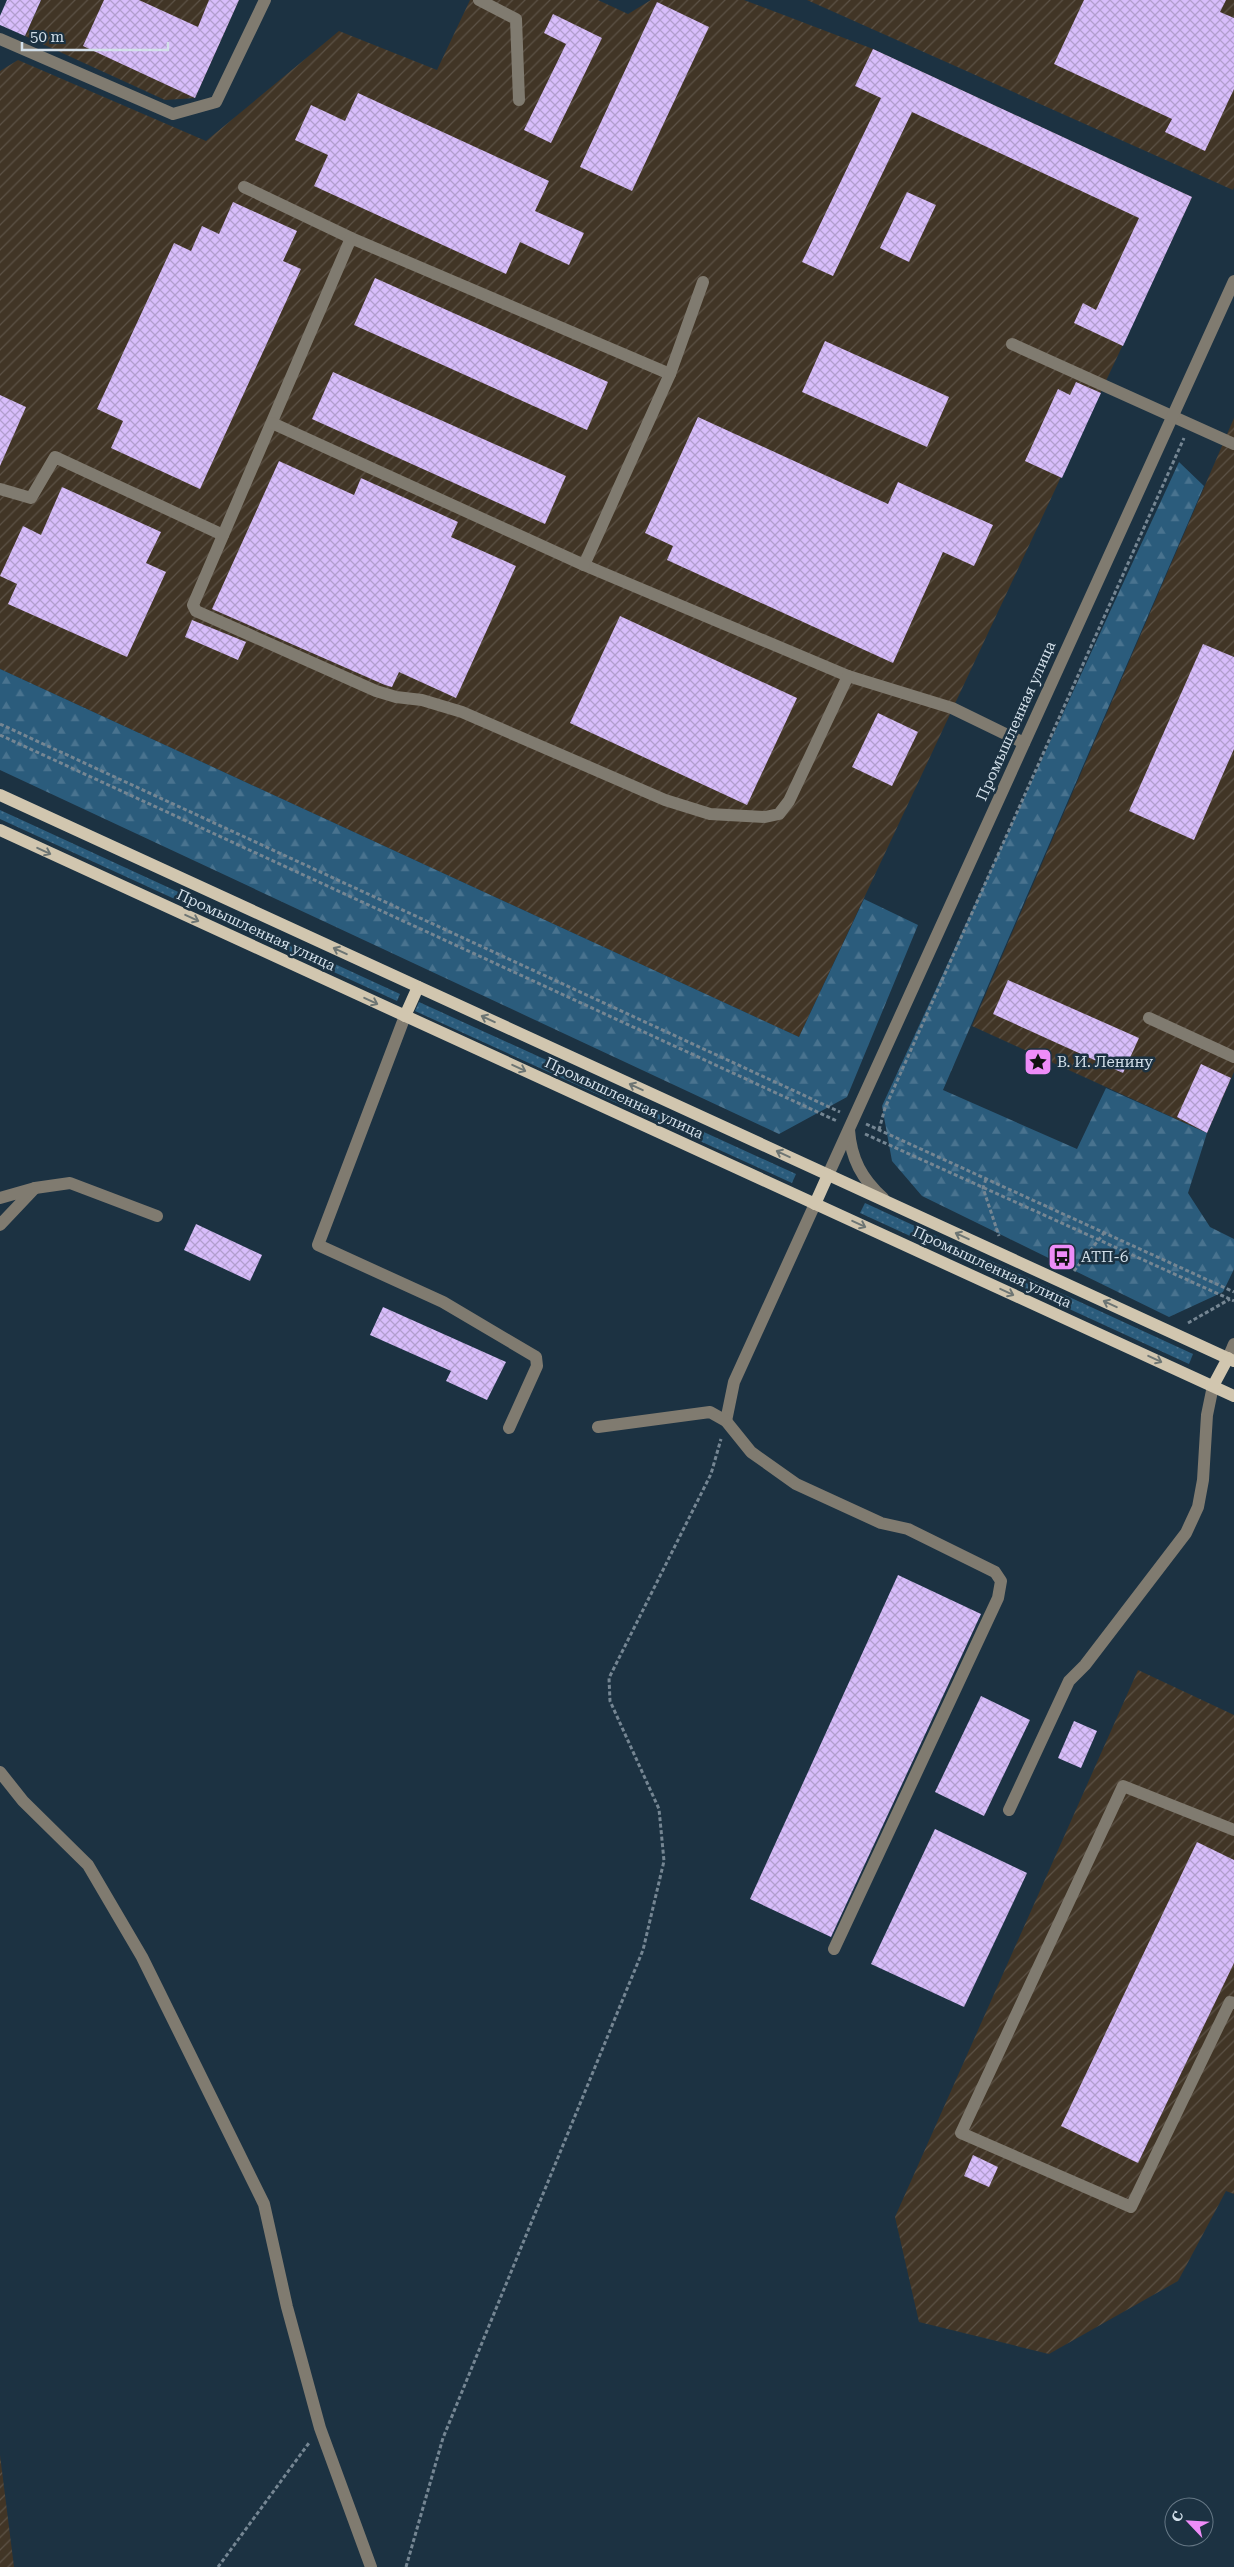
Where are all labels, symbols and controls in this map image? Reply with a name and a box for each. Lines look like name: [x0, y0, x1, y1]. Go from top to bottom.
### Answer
scale bar: [22, 20, 169, 52]
text: 50 m: [30, 28, 65, 46]
street label: Промышленная улица: [973, 638, 1059, 804]
one-way arrow: [36, 846, 51, 856]
street label: Промышленная улица: [174, 885, 338, 975]
one-way arrow: [184, 914, 199, 924]
one-way arrow: [333, 946, 348, 955]
one-way arrow: [364, 996, 379, 1006]
one-way arrow: [481, 1013, 496, 1023]
place icon: В. И. Ленину: [1023, 1047, 1053, 1077]
street label: Промышленная улица: [542, 1053, 706, 1143]
place label: В. И. Ленину: [1057, 1053, 1153, 1071]
one-way arrow: [511, 1064, 526, 1074]
one-way arrow: [629, 1081, 644, 1091]
one-way arrow: [776, 1149, 791, 1159]
one-way arrow: [851, 1220, 866, 1229]
street label: Промышленная улица: [910, 1222, 1074, 1312]
one-way arrow: [955, 1231, 970, 1241]
bus stop icon: АТП-6: [1047, 1242, 1077, 1272]
place label: АТП-6: [1081, 1248, 1128, 1266]
one-way arrow: [999, 1287, 1014, 1297]
one-way arrow: [1103, 1299, 1118, 1308]
one-way arrow: [1147, 1355, 1162, 1365]
north arrow: [1164, 2497, 1214, 2547]
text: С: [1168, 2509, 1187, 2524]

